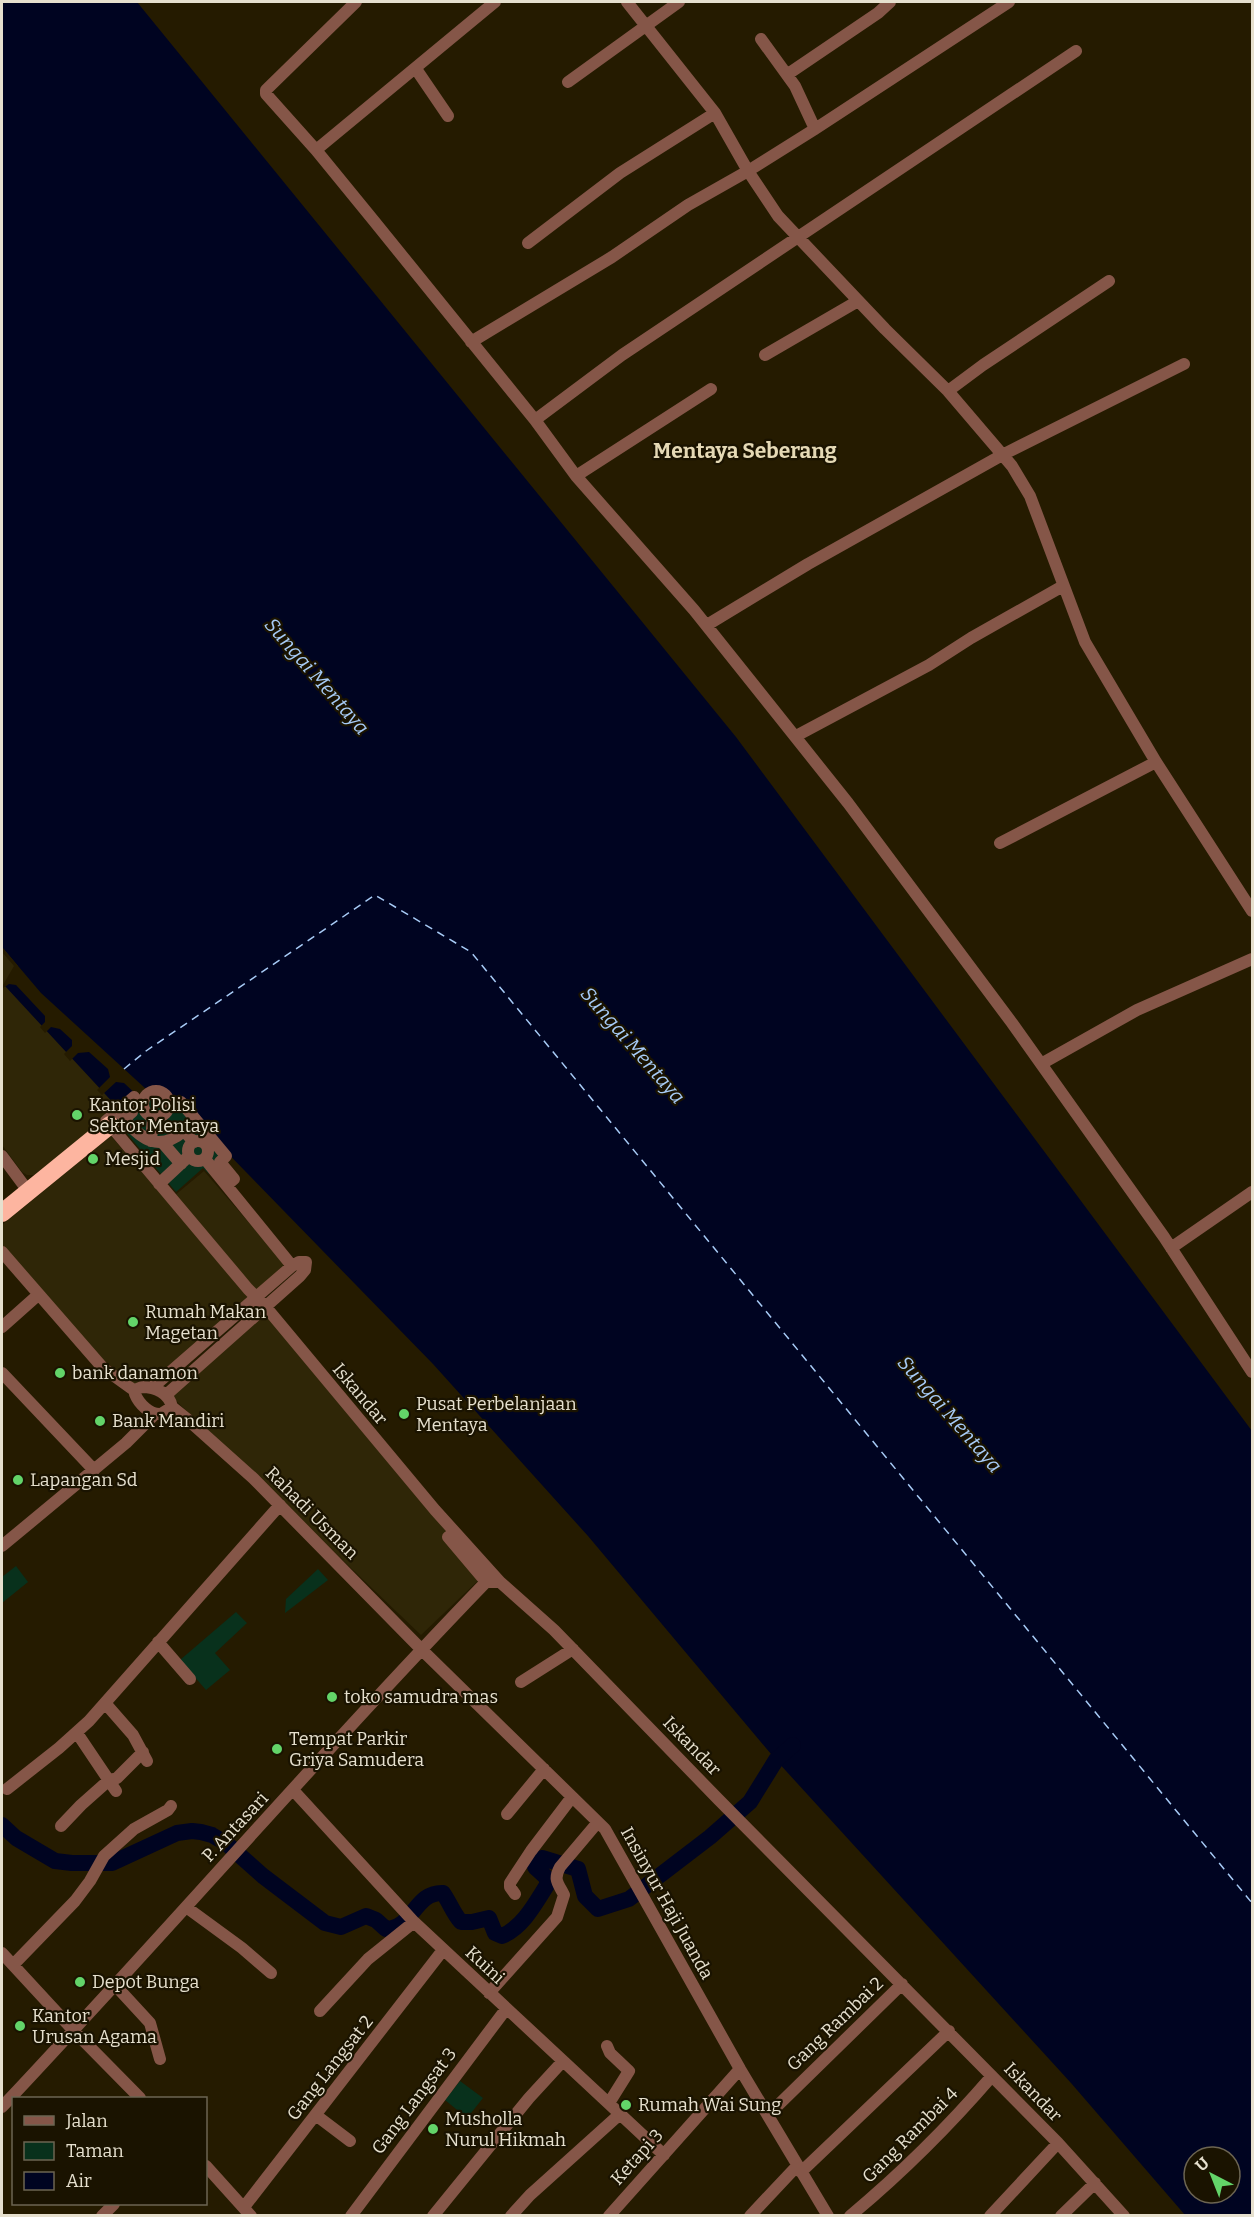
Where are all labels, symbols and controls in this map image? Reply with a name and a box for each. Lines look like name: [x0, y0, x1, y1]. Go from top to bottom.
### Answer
district label: Mentaya Seberang: [653, 438, 837, 464]
water label: Sungai Mentaya: [260, 613, 374, 739]
water label: Sungai Mentaya: [576, 982, 690, 1108]
place label: Kantor Polisi Sektor Mentaya: [89, 1094, 219, 1137]
marker: Kantor Polisi Sektor Mentaya: [70, 1108, 84, 1122]
place label: Mesjid: [105, 1148, 160, 1170]
marker: Mesjid: [86, 1152, 100, 1166]
place label: Rumah Makan Magetan: [145, 1301, 267, 1344]
marker: Rumah Makan Magetan: [126, 1315, 140, 1329]
water label: Sungai Mentaya: [893, 1351, 1007, 1477]
street label: Iskandar: [328, 1359, 392, 1429]
place label: bank danamon: [72, 1362, 199, 1384]
marker: bank danamon: [53, 1366, 67, 1380]
place label: Pusat Perbelanjaan Mentaya: [416, 1393, 577, 1436]
marker: Pusat Perbelanjaan Mentaya: [397, 1407, 411, 1421]
place label: Bank Mandiri: [112, 1410, 224, 1432]
marker: Bank Mandiri: [93, 1414, 107, 1428]
street label: Rahadi Usman: [261, 1462, 363, 1564]
place label: Lapangan Sd: [30, 1469, 138, 1491]
marker: Lapangan Sd: [11, 1473, 25, 1487]
place label: toko samudra mas: [344, 1686, 498, 1708]
marker: toko samudra mas: [325, 1690, 339, 1704]
street label: Iskandar: [658, 1712, 726, 1780]
place label: Tempat Parkir Griya Samudera: [289, 1728, 424, 1771]
marker: Tempat Parkir Griya Samudera: [270, 1742, 284, 1756]
street label: P. Antasari: [197, 1788, 273, 1866]
street label: Insinyur Haji Juanda: [616, 1823, 718, 1983]
street label: Kuini: [461, 1941, 509, 1989]
place label: Depot Bunga: [92, 1971, 200, 1993]
street label: Gang Rambai 2: [782, 1972, 888, 2076]
marker: Depot Bunga: [73, 1975, 87, 1989]
place label: Kantor Urusan Agama: [32, 2005, 157, 2048]
street label: Gang Langsat 2: [282, 2011, 378, 2125]
marker: Kantor Urusan Agama: [13, 2019, 27, 2033]
street label: Gang Langsat 3: [367, 2043, 461, 2159]
street label: Iskandar: [999, 2058, 1067, 2126]
street label: Gang Rambai 4: [858, 2082, 963, 2187]
place label: Rumah Wai Sung: [638, 2094, 781, 2116]
legend: [12, 2097, 207, 2205]
marker: Rumah Wai Sung: [619, 2098, 633, 2112]
place label: Musholla Nurul Hikmah: [445, 2108, 566, 2151]
text: Jalan: [65, 2110, 108, 2132]
marker: Musholla Nurul Hikmah: [426, 2122, 440, 2136]
street label: Ketapi 3: [606, 2124, 668, 2190]
text: Taman: [66, 2140, 124, 2162]
north arrow: [1182, 2145, 1242, 2205]
text: U: [1192, 2153, 1213, 2175]
text: Air: [66, 2170, 92, 2192]

